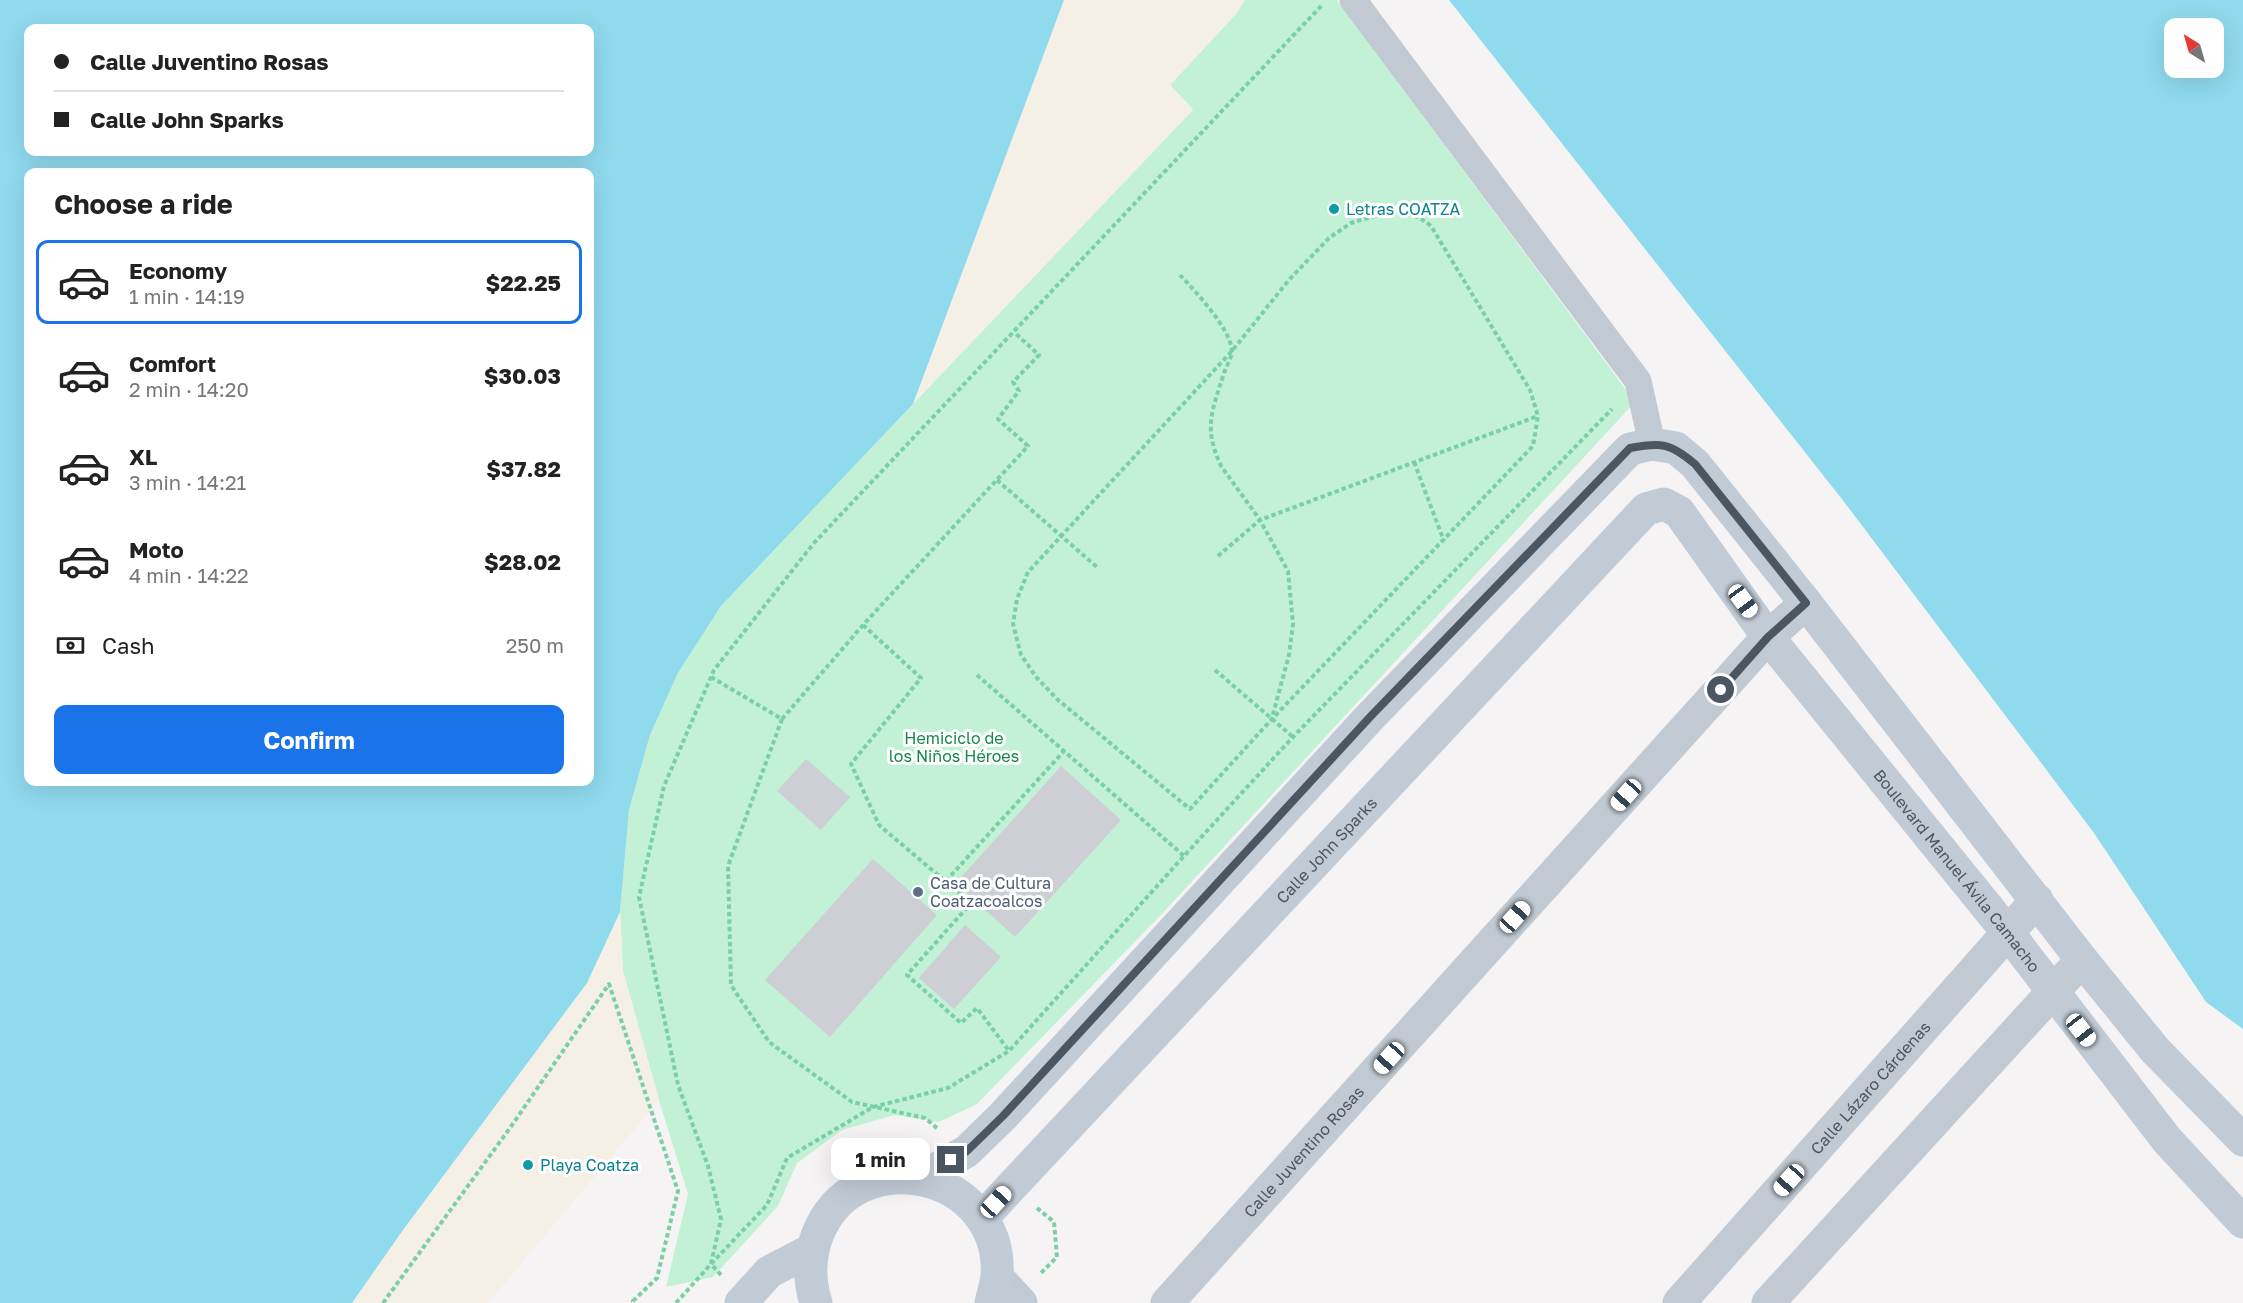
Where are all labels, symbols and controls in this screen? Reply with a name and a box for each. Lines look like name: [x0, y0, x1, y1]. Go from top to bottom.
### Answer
north arrow: [2164, 18, 2224, 78]
map controls: [2164, 18, 2224, 78]
text: Calle Juventino Rosas: [90, 48, 329, 75]
text: Calle John Sparks: [90, 106, 284, 133]
text: Choose a ride: [54, 188, 233, 220]
place label: Letras COATZA: [1346, 199, 1461, 219]
marker: Letras COATZA: [1327, 202, 1341, 216]
icon: car: [57, 255, 111, 309]
text: Economy: [129, 257, 227, 284]
text: $22.25: [486, 269, 561, 296]
text: 1 min · 14:19: [129, 284, 245, 308]
icon: car: [57, 348, 111, 402]
text: Comfort: [129, 350, 216, 377]
text: $30.03: [484, 362, 561, 389]
text: 2 min · 14:20: [129, 377, 249, 401]
icon: car: [57, 441, 111, 495]
text: XL: [129, 443, 157, 470]
text: $37.82: [486, 455, 561, 482]
text: 3 min · 14:21: [129, 470, 246, 494]
icon: car: [57, 534, 111, 588]
text: Moto: [129, 536, 184, 563]
text: $28.02: [484, 548, 561, 575]
text: 4 min · 14:22: [129, 563, 249, 587]
car: [1725, 581, 1761, 621]
icon: cash: [54, 629, 87, 662]
text: Cash: [102, 632, 155, 659]
text: 250 m: [506, 633, 564, 657]
route start: [1707, 676, 1734, 703]
button: Confirm: [54, 705, 564, 774]
park label: Hemiciclo de los Niños Héroes: [889, 728, 1019, 766]
street label: Boulevard Manuel Ávila Camacho: [1869, 765, 2045, 976]
car: [1607, 776, 1645, 814]
street label: Calle John Sparks: [1272, 793, 1381, 907]
place label: Casa de Cultura Coatzacoalcos: [930, 873, 1051, 911]
marker: Casa de Cultura Coatzacoalcos: [911, 885, 925, 899]
car: [1496, 898, 1534, 936]
car: [2063, 1010, 2099, 1050]
street label: Calle Lázaro Cárdenas: [1806, 1017, 1935, 1158]
car: [1370, 1039, 1408, 1077]
street label: Calle Juventino Rosas: [1239, 1082, 1368, 1221]
callout: 1 min: [831, 1139, 930, 1181]
route end: [937, 1146, 964, 1173]
text: 1 min: [855, 1147, 906, 1171]
place label: Playa Coatza: [540, 1155, 639, 1175]
marker: Playa Coatza: [521, 1158, 535, 1172]
car: [1770, 1161, 1808, 1199]
car: [977, 1183, 1015, 1221]

